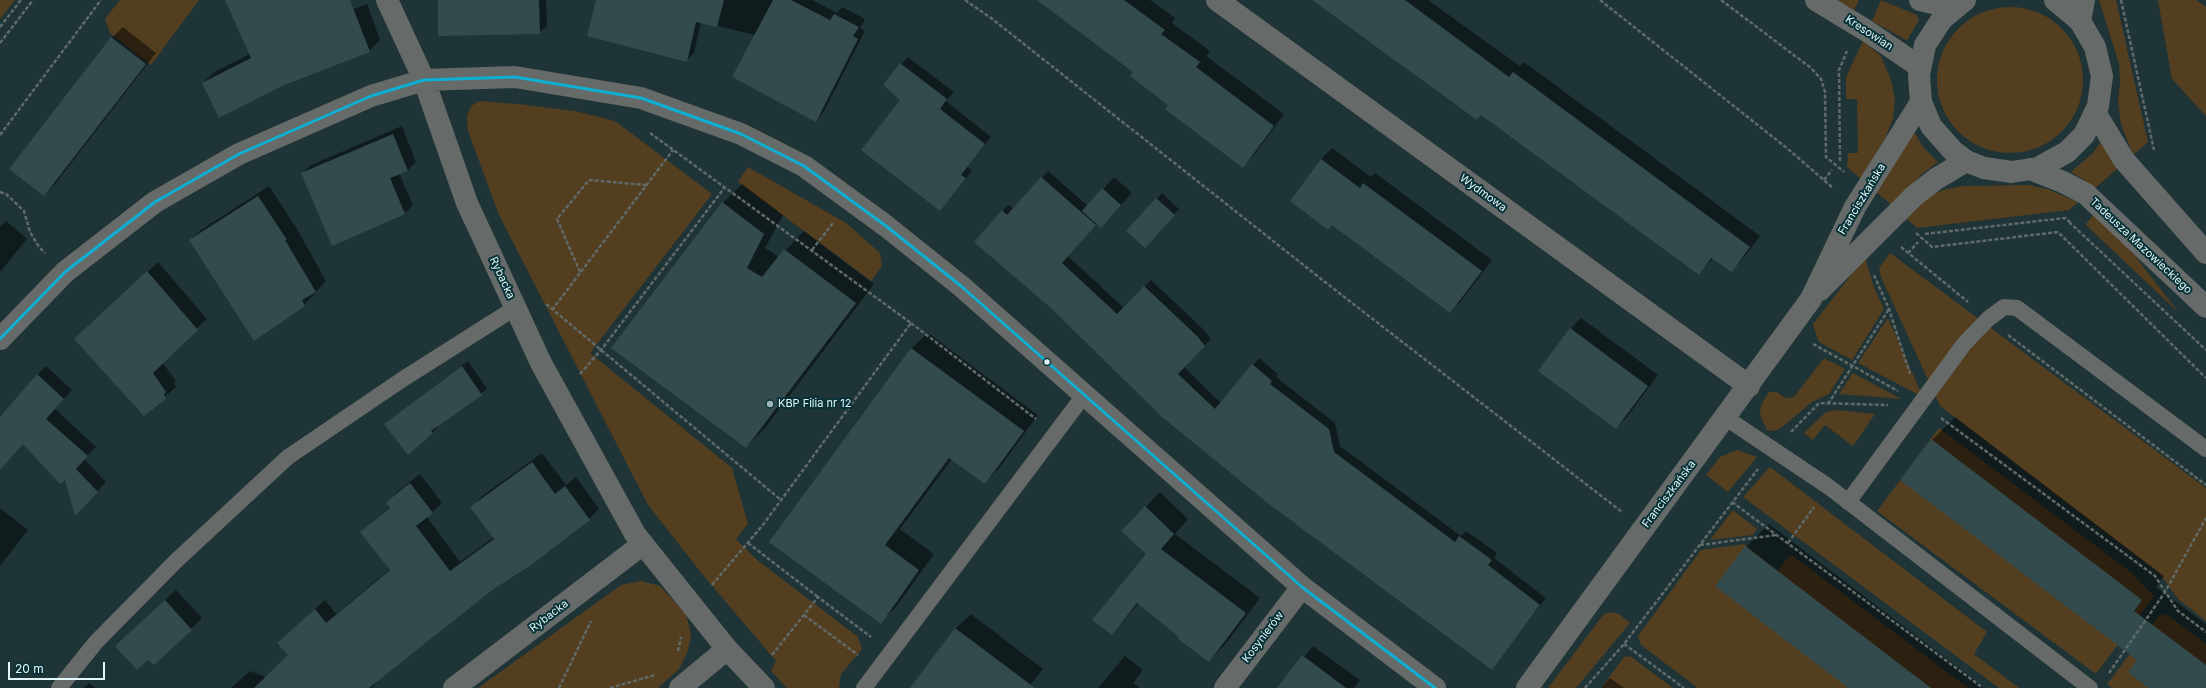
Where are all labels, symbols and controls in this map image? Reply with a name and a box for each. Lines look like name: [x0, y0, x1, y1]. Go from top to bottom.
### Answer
street label: Kresowian: [1843, 13, 1895, 53]
street label: Franciszkańska: [1836, 161, 1888, 237]
street label: Wydmowa: [1457, 172, 1509, 214]
street label: Tadeusza Mazowieckiego: [2087, 195, 2195, 297]
street label: Rybacka: [487, 255, 517, 301]
unlabelled marker: [1042, 357, 1052, 367]
place label: KBP Filia nr 12: [778, 397, 851, 411]
marker: KBP Filia nr 12: [765, 399, 775, 409]
street label: Franciszkańska: [1639, 458, 1699, 530]
street label: Rybacka: [527, 597, 571, 635]
street label: Kosynierów: [1240, 609, 1286, 665]
scale bar: [10, 654, 107, 680]
text: 20 m: [15, 661, 44, 676]

